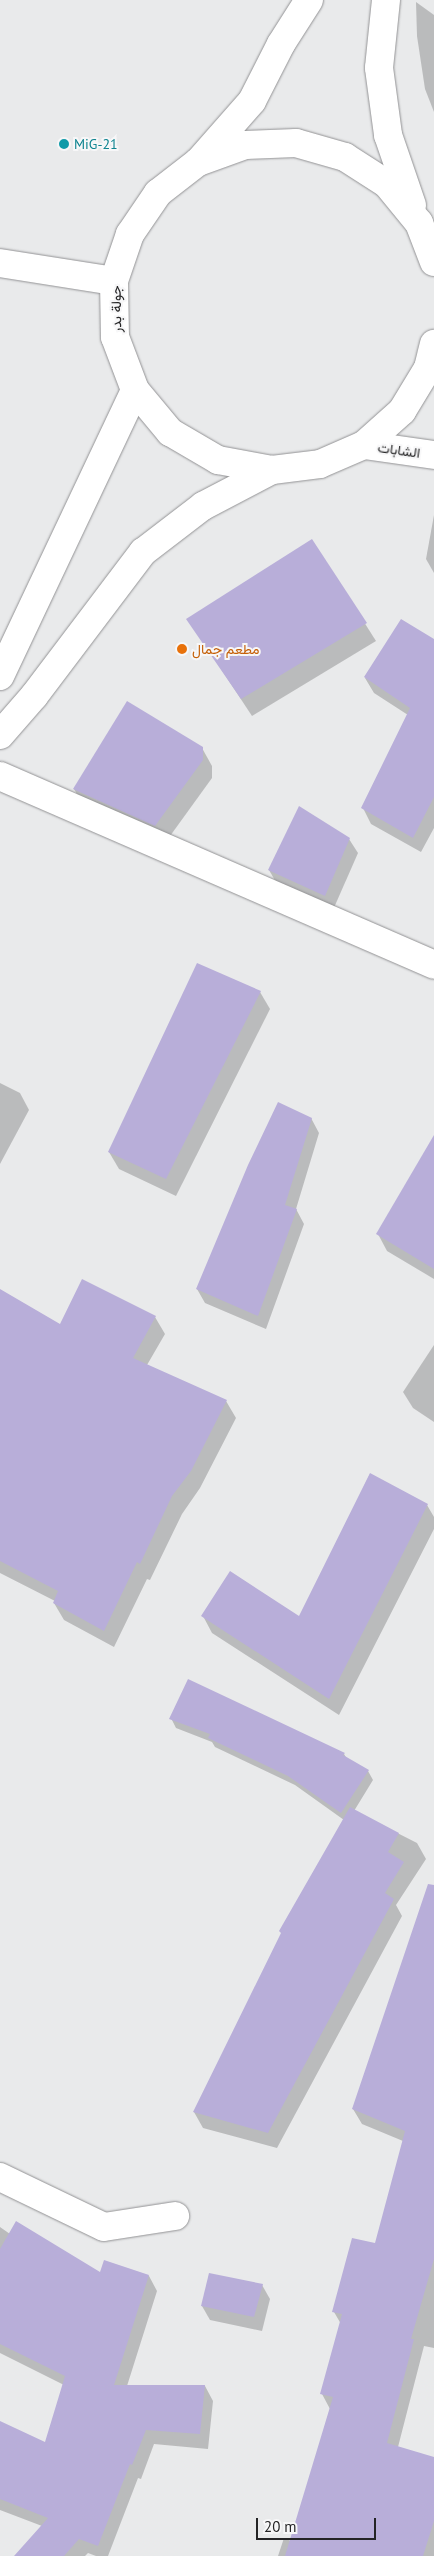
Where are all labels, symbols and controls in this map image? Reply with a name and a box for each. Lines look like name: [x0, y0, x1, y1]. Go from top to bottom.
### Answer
place label: MiG-21: [74, 136, 118, 152]
marker: MiG-21: [58, 138, 70, 150]
street label: جولة بدر: [107, 285, 125, 333]
street label: الشابات: [377, 439, 421, 461]
place label: مطعم جمال: [192, 641, 260, 657]
marker: مطعم جمال: [176, 643, 188, 655]
scale bar: [259, 2508, 379, 2540]
text: 20 m: [264, 2517, 297, 2536]

